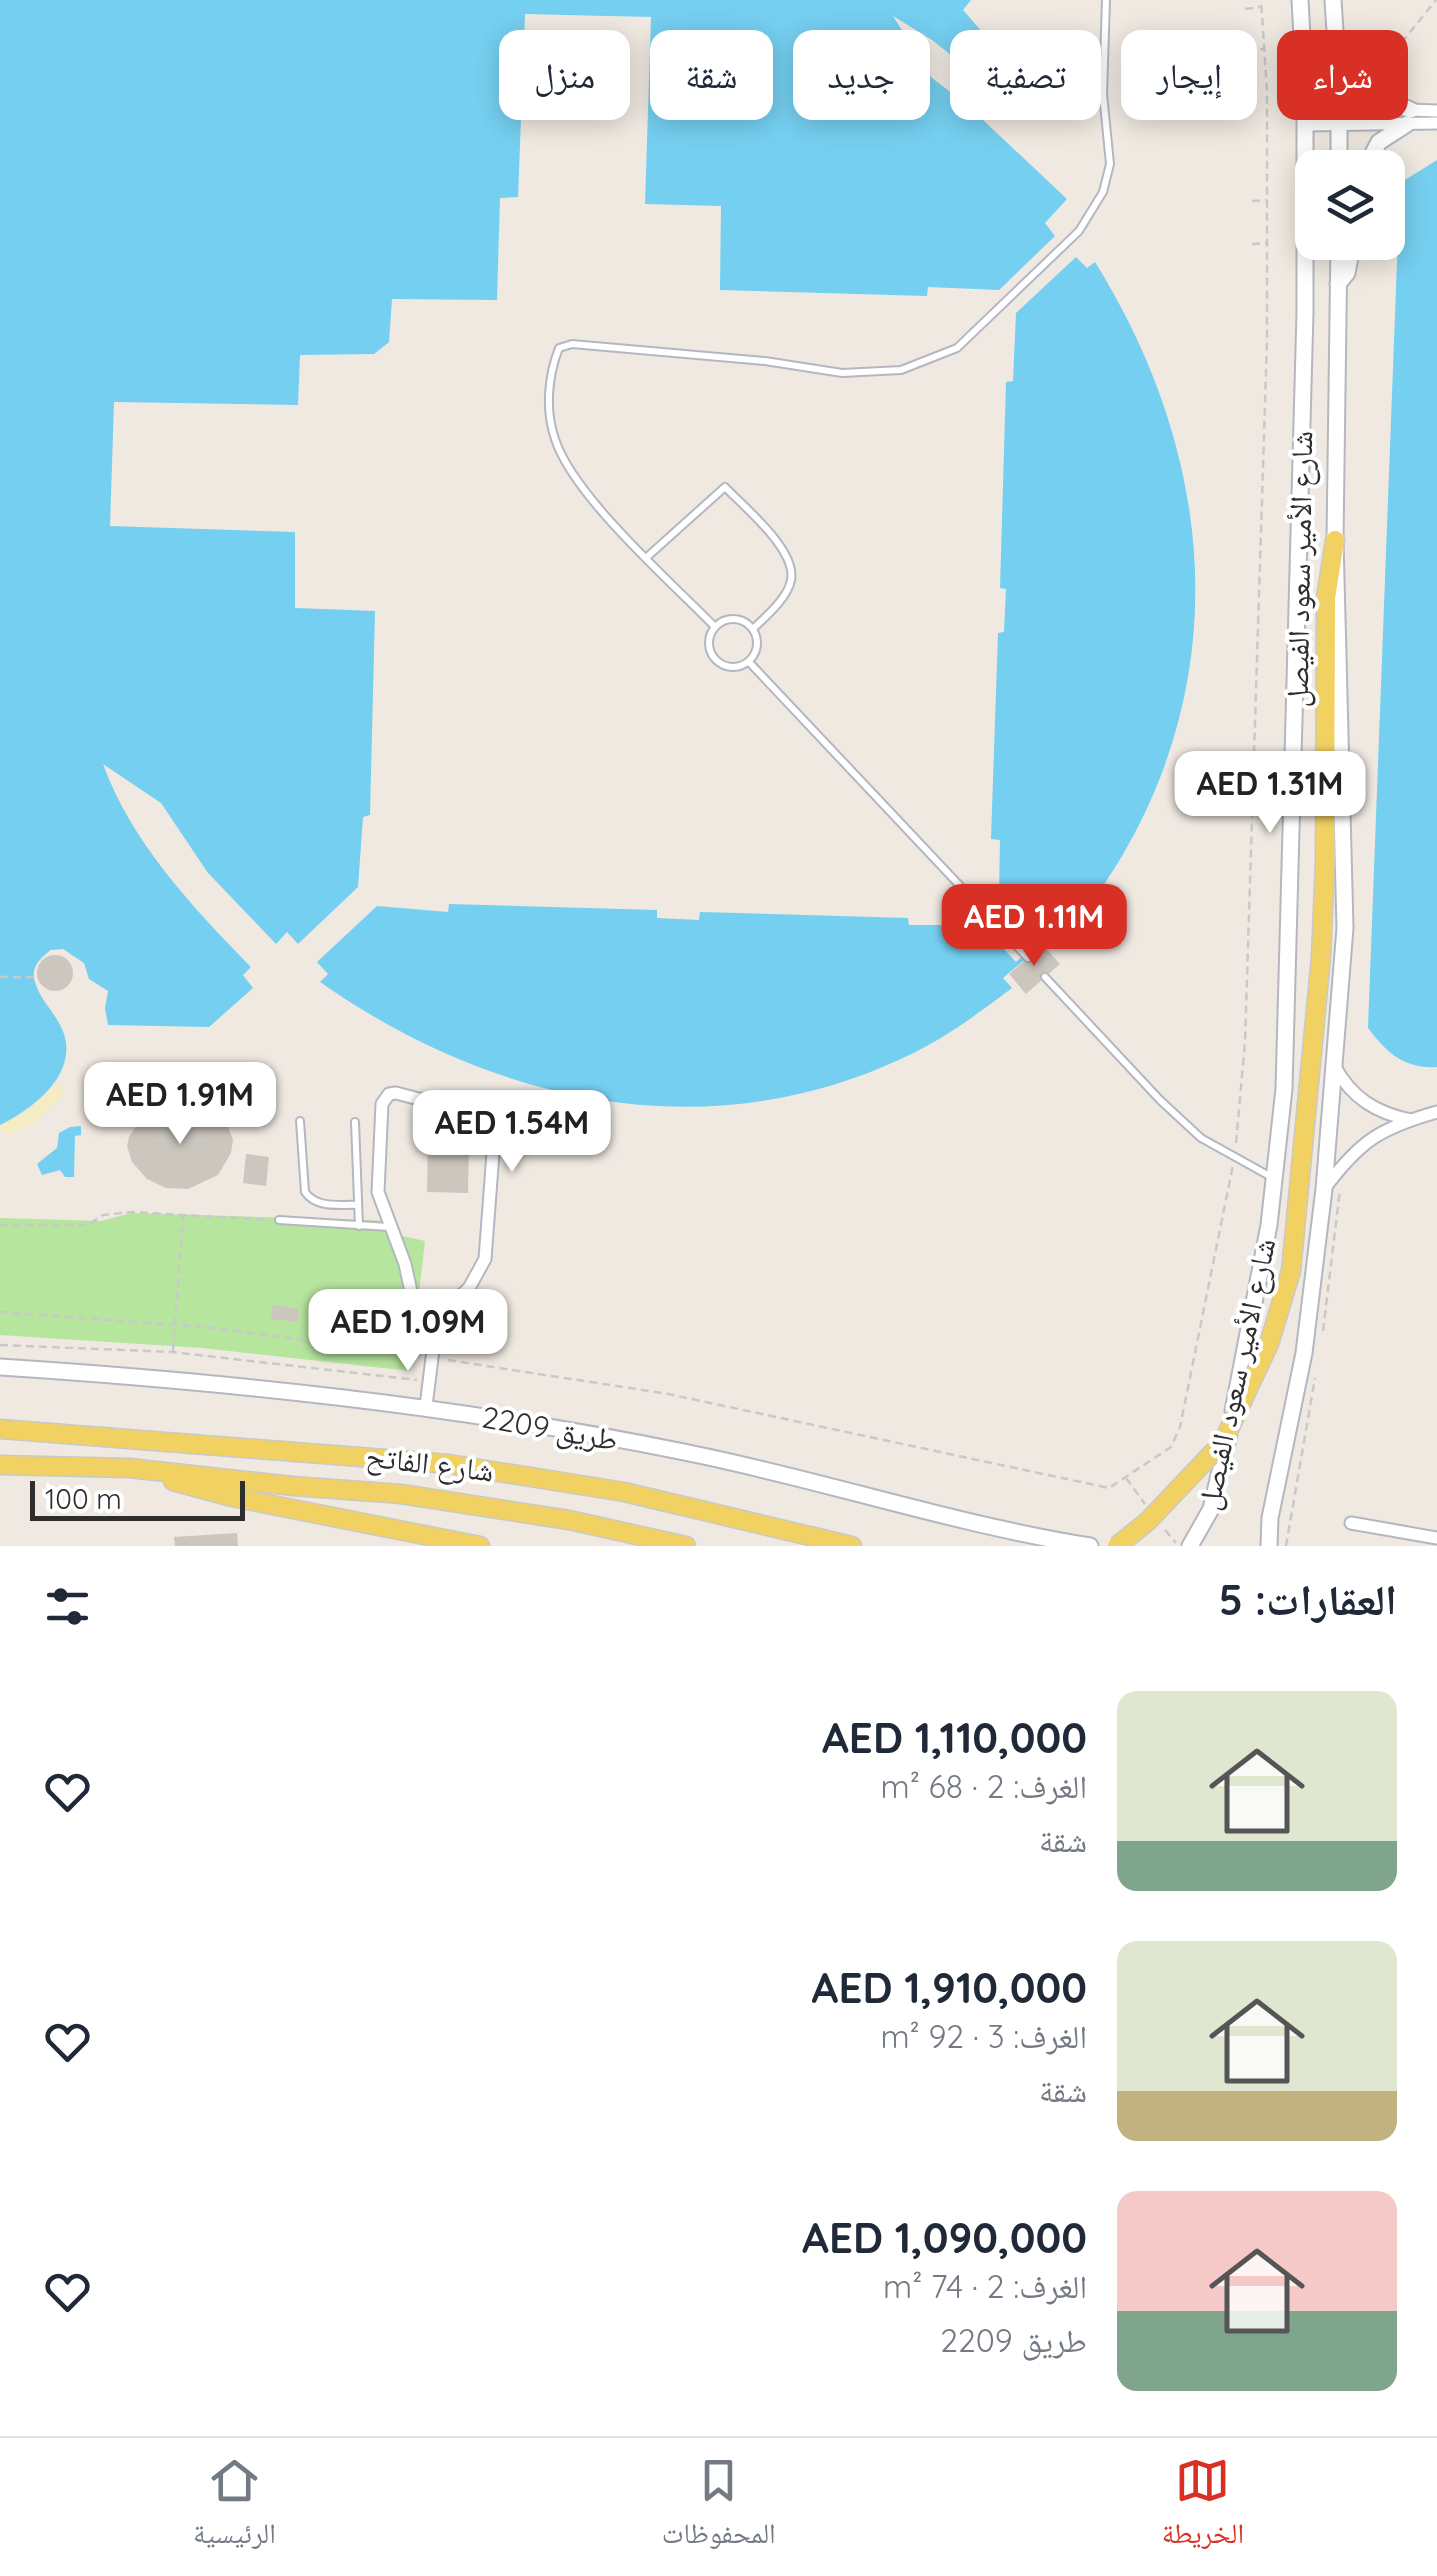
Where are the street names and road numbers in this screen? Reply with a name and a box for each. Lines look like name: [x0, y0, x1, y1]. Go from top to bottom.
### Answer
street label: شارع الأمير سعود الفيصل: [1278, 430, 1321, 708]
street label: شارع الأمير سعود الفيصل: [1189, 1235, 1284, 1513]
street label: طريق 2209: [479, 1397, 621, 1459]
street label: شارع الفاتح: [364, 1436, 496, 1491]

